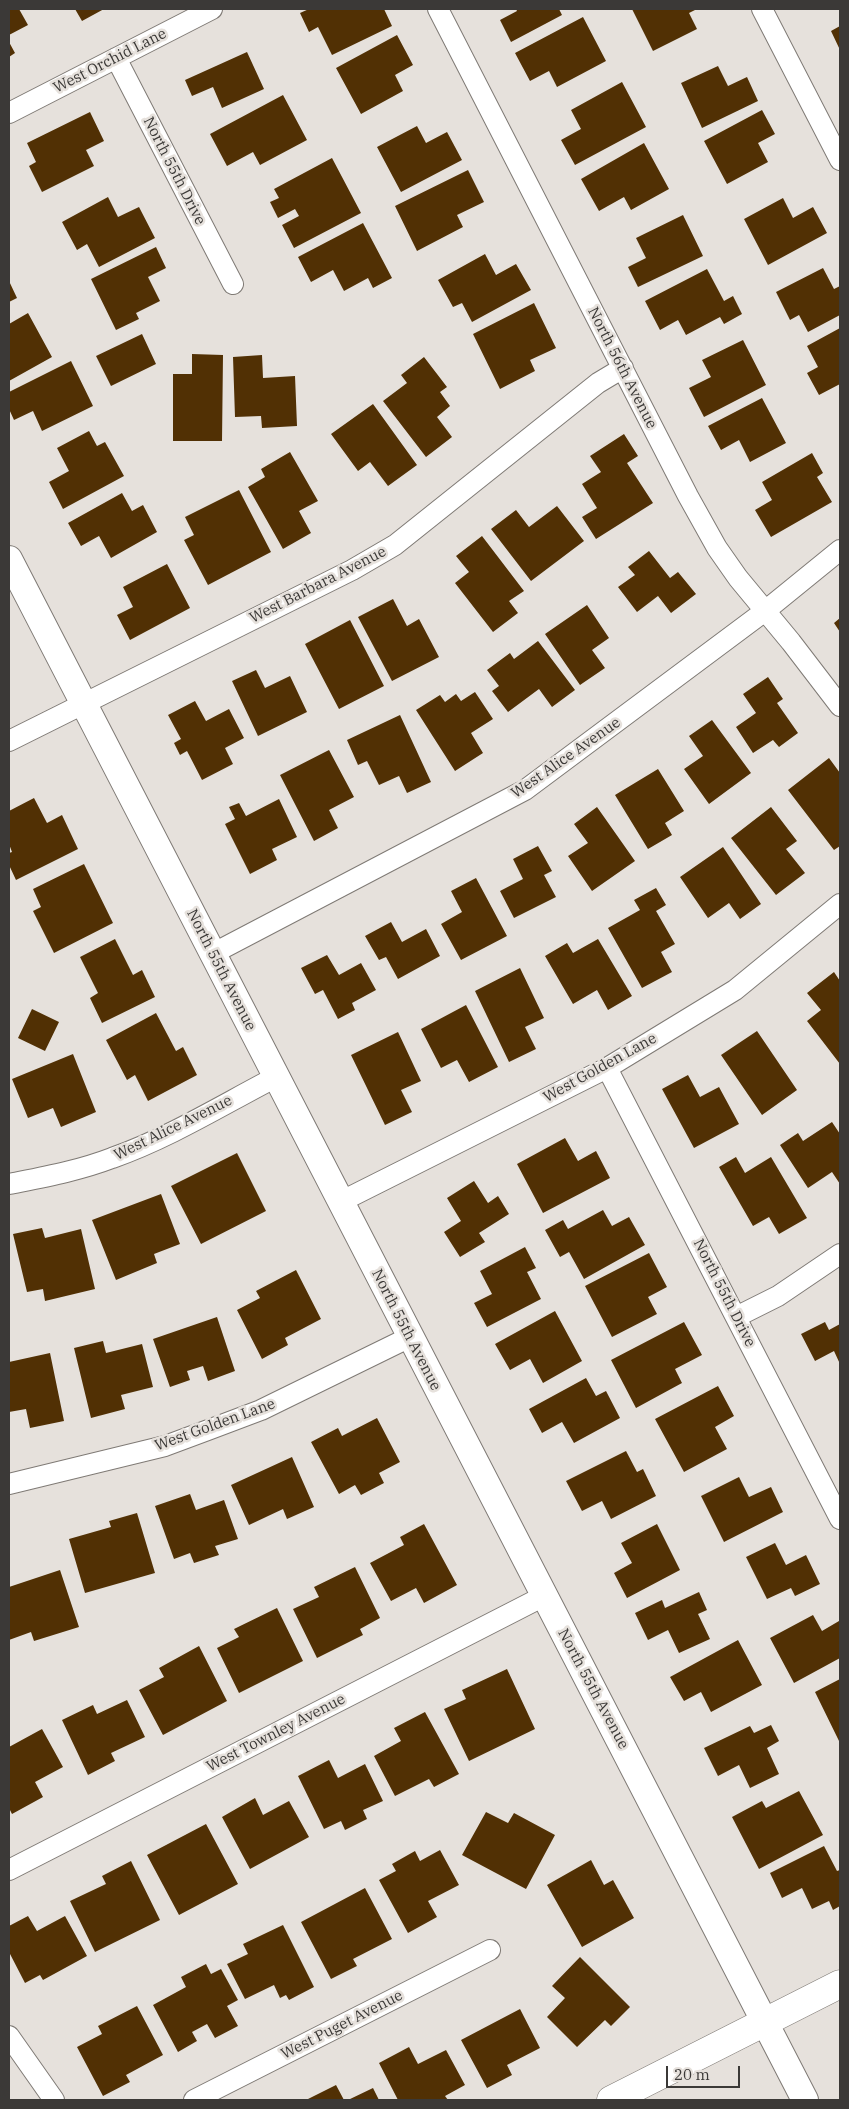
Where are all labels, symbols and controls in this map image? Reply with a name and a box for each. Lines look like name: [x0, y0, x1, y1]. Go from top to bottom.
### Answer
street label: West Orchid Lane: [50, 25, 170, 97]
street label: North 55th Drive: [139, 114, 209, 228]
street label: North 56th Avenue: [584, 304, 660, 432]
street label: West Barbara Avenue: [247, 543, 389, 627]
street label: West Alice Avenue: [508, 714, 624, 802]
street label: North 55th Avenue: [183, 906, 259, 1034]
street label: West Golden Lane: [540, 1029, 660, 1107]
street label: West Alice Avenue: [111, 1092, 235, 1164]
street label: North 55th Drive: [689, 1236, 759, 1350]
street label: North 55th Avenue: [368, 1266, 444, 1394]
street label: West Golden Lane: [152, 1395, 278, 1455]
street label: North 55th Avenue: [554, 1626, 632, 1752]
street label: West Townley Avenue: [204, 1690, 348, 1776]
street label: West Puget Avenue: [278, 1987, 406, 2063]
scale bar: [669, 2056, 743, 2088]
text: 20 m: [674, 2065, 710, 2084]

